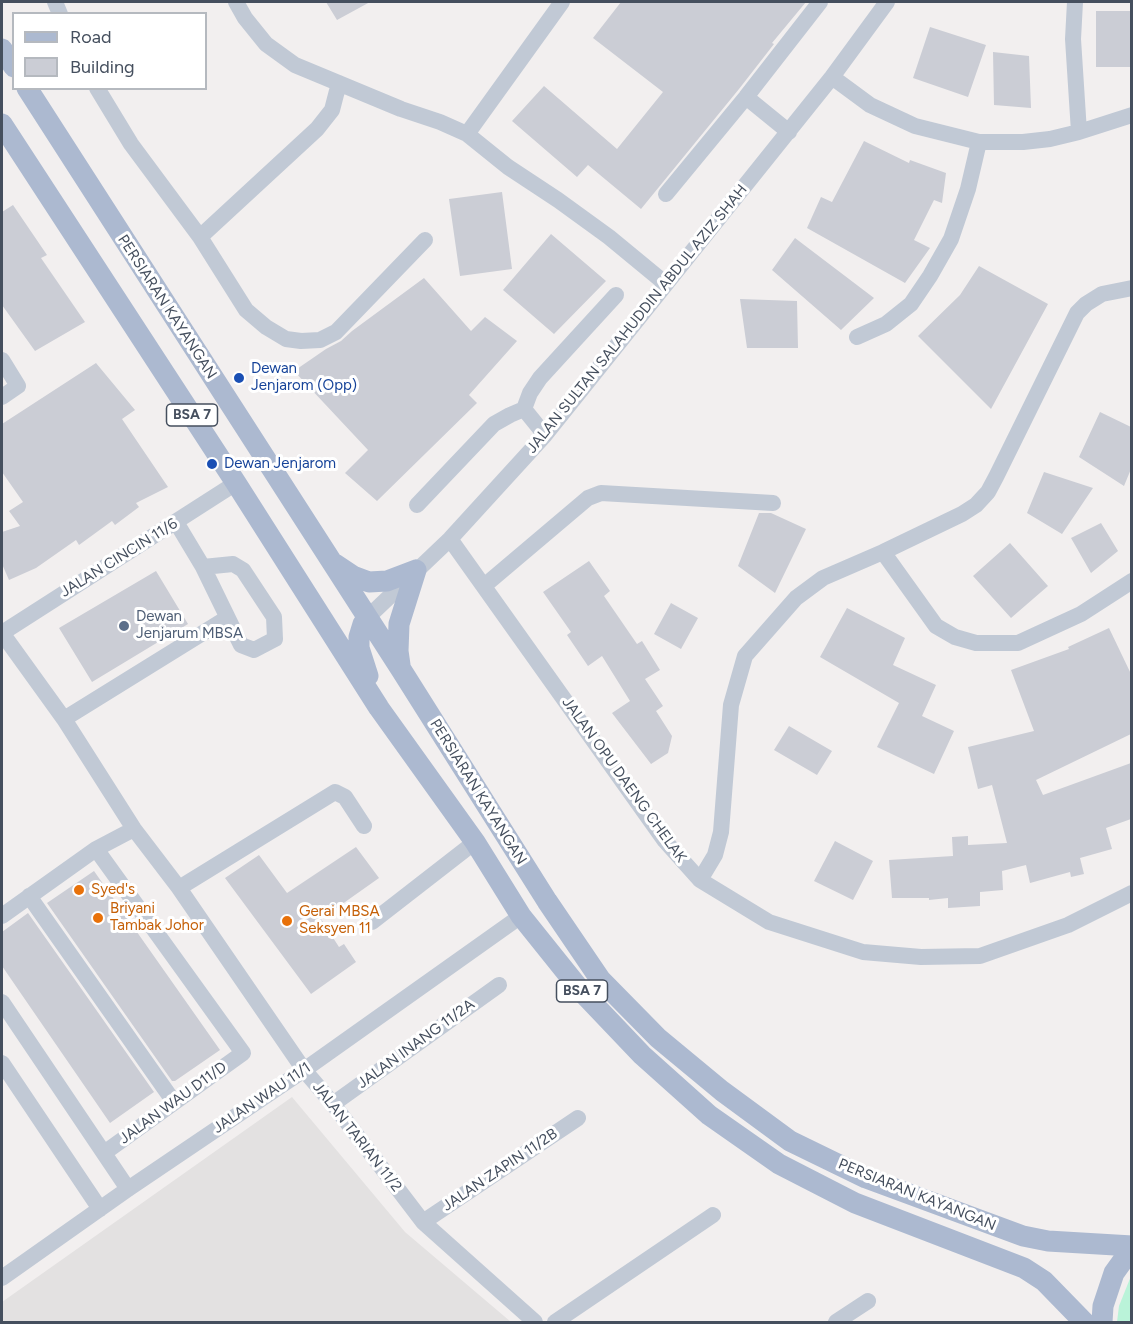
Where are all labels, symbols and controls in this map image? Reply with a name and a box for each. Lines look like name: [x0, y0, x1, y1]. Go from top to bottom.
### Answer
legend: [12, 12, 207, 90]
text: Road: [70, 26, 111, 48]
text: Building: [70, 56, 135, 78]
street label: JALAN SULTAN SALAHUDDIN ABDUL AZIZ SHAH: [523, 181, 751, 457]
street label: PERSIARAN KAYANGAN: [114, 232, 220, 382]
place label: Dewan Jenjarom (Opp): [251, 360, 357, 395]
marker: Dewan Jenjarom (Opp): [232, 371, 246, 385]
road number: BSA 7: [166, 404, 218, 426]
place label: Dewan Jenjarom: [224, 455, 336, 473]
marker: Dewan Jenjarom: [205, 457, 219, 471]
street label: JALAN CINCIN 11/6: [57, 515, 181, 601]
place label: Dewan Jenjarum MBSA: [136, 608, 243, 643]
marker: Dewan Jenjarum MBSA: [117, 619, 131, 633]
street label: JALAN OPU DAENG CHELAK: [558, 694, 690, 866]
street label: PERSIARAN KAYANGAN: [426, 716, 530, 868]
place label: Syed's: [91, 881, 135, 899]
marker: Syed's: [72, 883, 86, 897]
place label: Briyani Tambak Johor: [110, 900, 204, 935]
place label: Gerai MBSA Seksyen 11: [299, 903, 380, 938]
marker: Briyani Tambak Johor: [91, 911, 105, 925]
marker: Gerai MBSA Seksyen 11: [280, 914, 294, 928]
road number: BSA 7: [556, 980, 608, 1002]
street label: JALAN INANG 11/2A: [354, 995, 478, 1093]
street label: JALAN WAU D11/D: [116, 1058, 230, 1148]
street label: JALAN WAU 11/1: [210, 1059, 314, 1137]
street label: JALAN TARIAN 11/2: [309, 1079, 405, 1195]
street label: JALAN ZAPIN 11/2B: [439, 1125, 561, 1215]
street label: PERSIARAN KAYANGAN: [836, 1155, 998, 1235]

